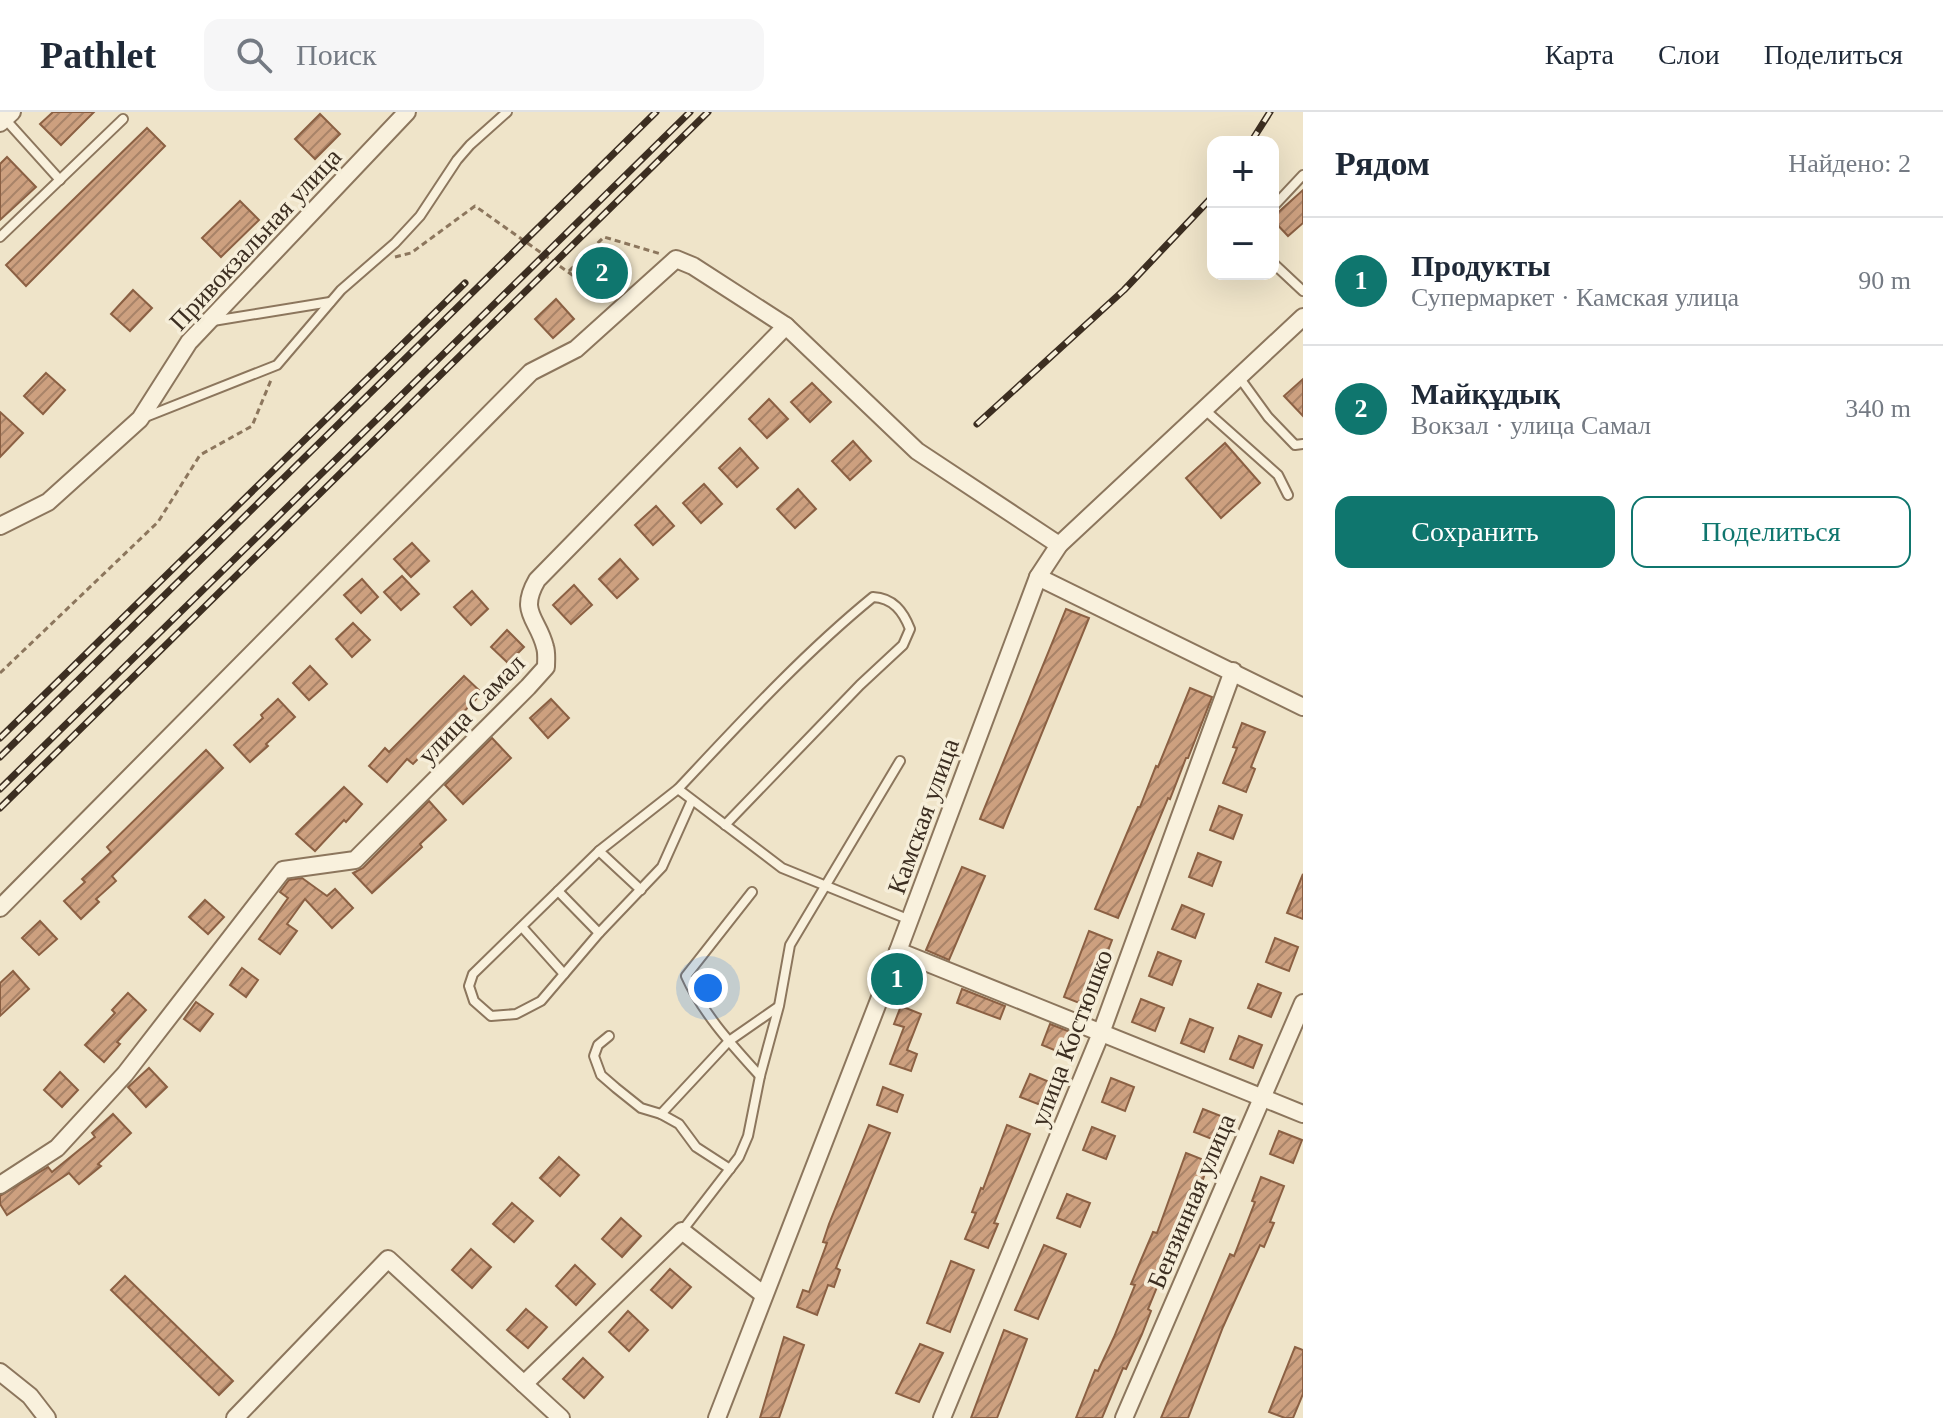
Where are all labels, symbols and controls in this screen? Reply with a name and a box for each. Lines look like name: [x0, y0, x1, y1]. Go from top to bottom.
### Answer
search box: [204, 19, 764, 91]
icon: search: [232, 33, 276, 77]
text: Pathlet: [40, 34, 156, 76]
text: Поиск: [296, 38, 377, 71]
text: Карта: [1545, 39, 1614, 70]
text: Слои: [1658, 39, 1720, 70]
text: Поделиться: [1764, 39, 1903, 70]
map controls: [1207, 136, 1279, 280]
button: +: [1207, 136, 1279, 208]
street label: Привокзальная улица: [164, 142, 347, 336]
text: Рядом: [1335, 145, 1430, 182]
text: Найдено: 2: [1788, 149, 1911, 178]
button: −: [1207, 208, 1279, 280]
pin: 2: [576, 243, 628, 303]
text: Продукты: [1411, 249, 1551, 282]
text: 1: [1355, 266, 1368, 295]
text: 90 m: [1858, 266, 1911, 295]
text: Супермаркет · Камская улица: [1411, 283, 1739, 312]
text: Майқұдық: [1411, 377, 1560, 410]
text: 2: [1355, 394, 1368, 423]
text: 340 m: [1845, 394, 1911, 423]
text: Вокзал · улица Самал: [1411, 411, 1651, 440]
button: Сохранить: [1335, 496, 1615, 568]
button: Поделиться: [1631, 496, 1911, 568]
street label: улица Самал: [412, 649, 531, 770]
street label: Камская улица: [882, 734, 965, 898]
street label: улица Костюшко: [1024, 946, 1119, 1131]
pin: 1: [871, 949, 923, 1009]
your location: [688, 968, 728, 1008]
street label: Бензинная улица: [1142, 1109, 1241, 1293]

